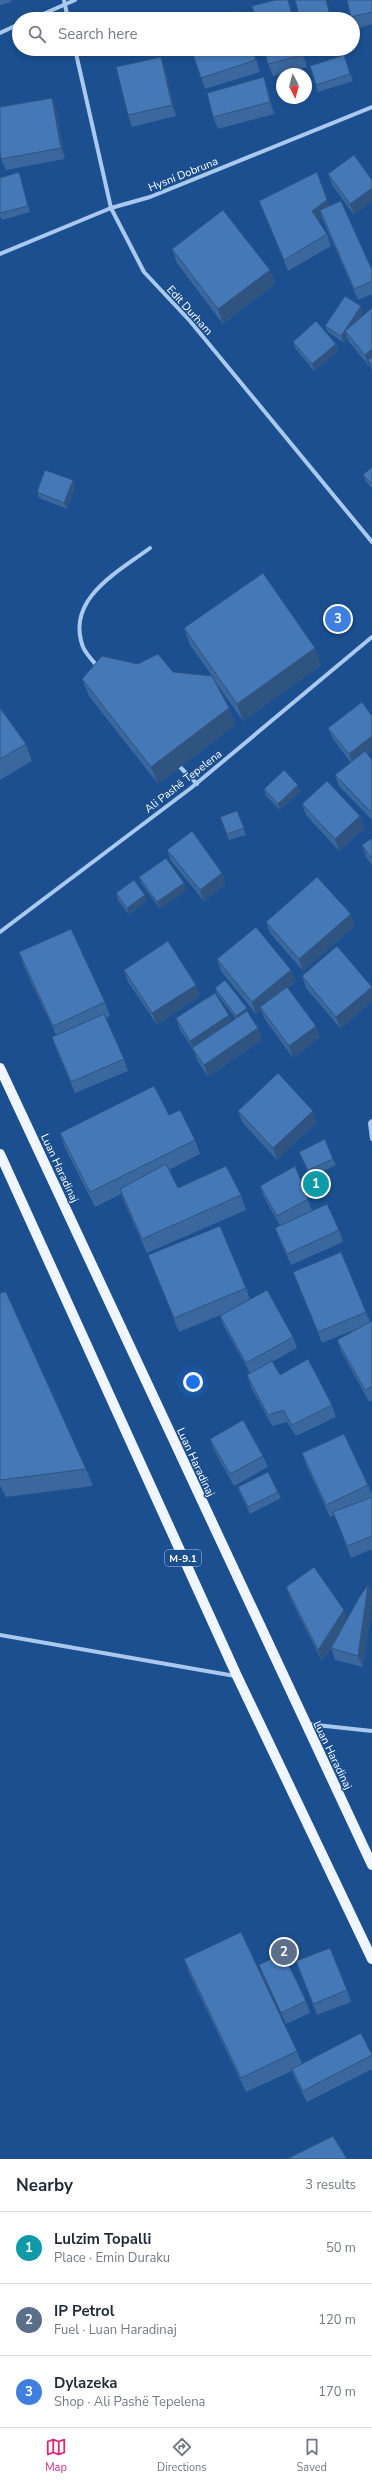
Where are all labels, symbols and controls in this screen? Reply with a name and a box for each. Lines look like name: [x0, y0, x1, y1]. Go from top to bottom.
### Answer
search box: [12, 12, 360, 56]
icon: search: [26, 23, 48, 45]
text: Search here: [58, 24, 138, 44]
north arrow: [276, 68, 312, 104]
street label: Hysni Dobruna: [146, 154, 220, 195]
street label: Edit Durham: [163, 282, 216, 338]
pin: 3: [325, 604, 351, 634]
street label: Ali Pashë Tepelena: [141, 746, 225, 816]
street label: Luan Haradinaj: [37, 1131, 82, 1205]
pin: 1: [303, 1169, 329, 1199]
your location: [183, 1372, 203, 1392]
street label: Luan Haradinaj: [173, 1425, 218, 1499]
road number: M-9.1: [165, 1550, 201, 1566]
street label: Luan Haradinaj: [309, 1718, 356, 1792]
pin: 2: [271, 1937, 297, 1967]
text: Nearby: [16, 2174, 73, 2197]
text: 3 results: [305, 2176, 356, 2194]
text: Lulzim Topalli: [54, 2229, 151, 2249]
text: 1: [25, 2239, 33, 2257]
text: 50 m: [326, 2239, 356, 2257]
text: Place · Emin Duraku: [54, 2249, 170, 2267]
text: IP Petrol: [54, 2301, 115, 2321]
text: 2: [25, 2311, 33, 2329]
text: 120 m: [318, 2311, 356, 2329]
text: Fuel · Luan Haradinaj: [54, 2321, 177, 2339]
text: Dylazeka: [54, 2373, 118, 2393]
text: 3: [25, 2383, 33, 2401]
text: 170 m: [318, 2383, 356, 2401]
text: Shop · Ali Pashë Tepelena: [54, 2393, 205, 2411]
tab: Map: [45, 2436, 67, 2475]
tab: Directions: [157, 2436, 207, 2475]
tab: Saved: [297, 2436, 327, 2475]

